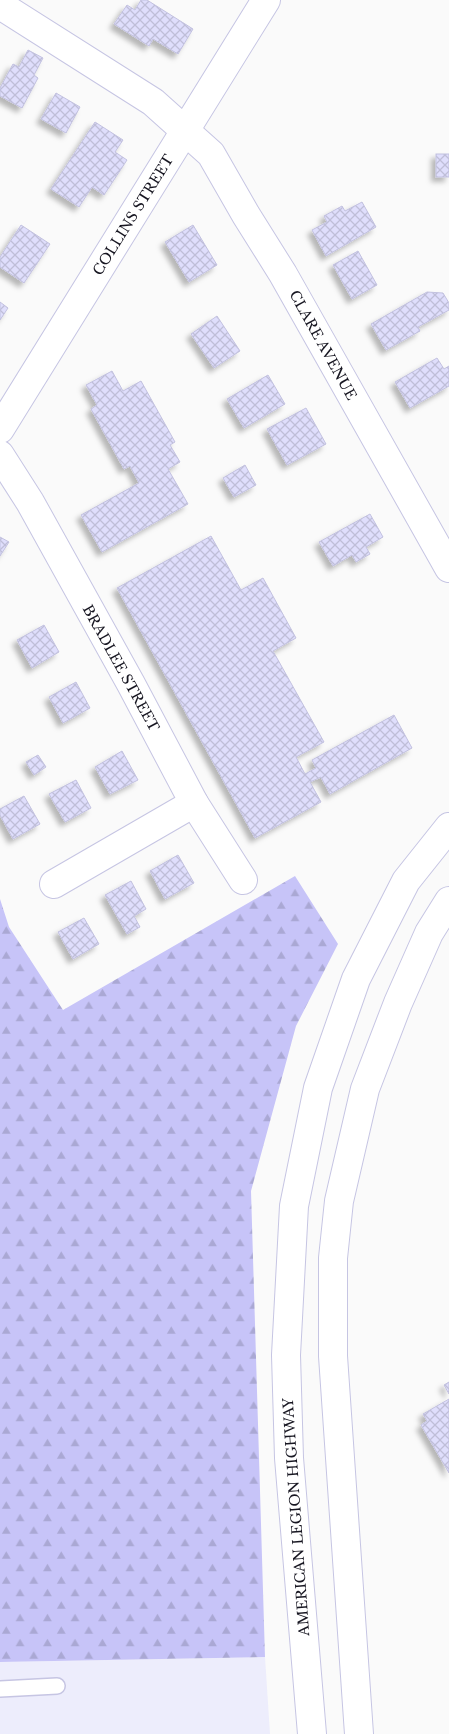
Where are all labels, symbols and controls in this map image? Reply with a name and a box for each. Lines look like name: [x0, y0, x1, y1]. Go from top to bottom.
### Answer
street label: COLLINS STREET: [89, 151, 177, 279]
street label: CLARE AVENUE: [285, 287, 361, 403]
street label: BRADLEE STREET: [79, 602, 163, 734]
street label: AMERICAN LEGION HIGHWAY: [279, 1397, 313, 1638]

